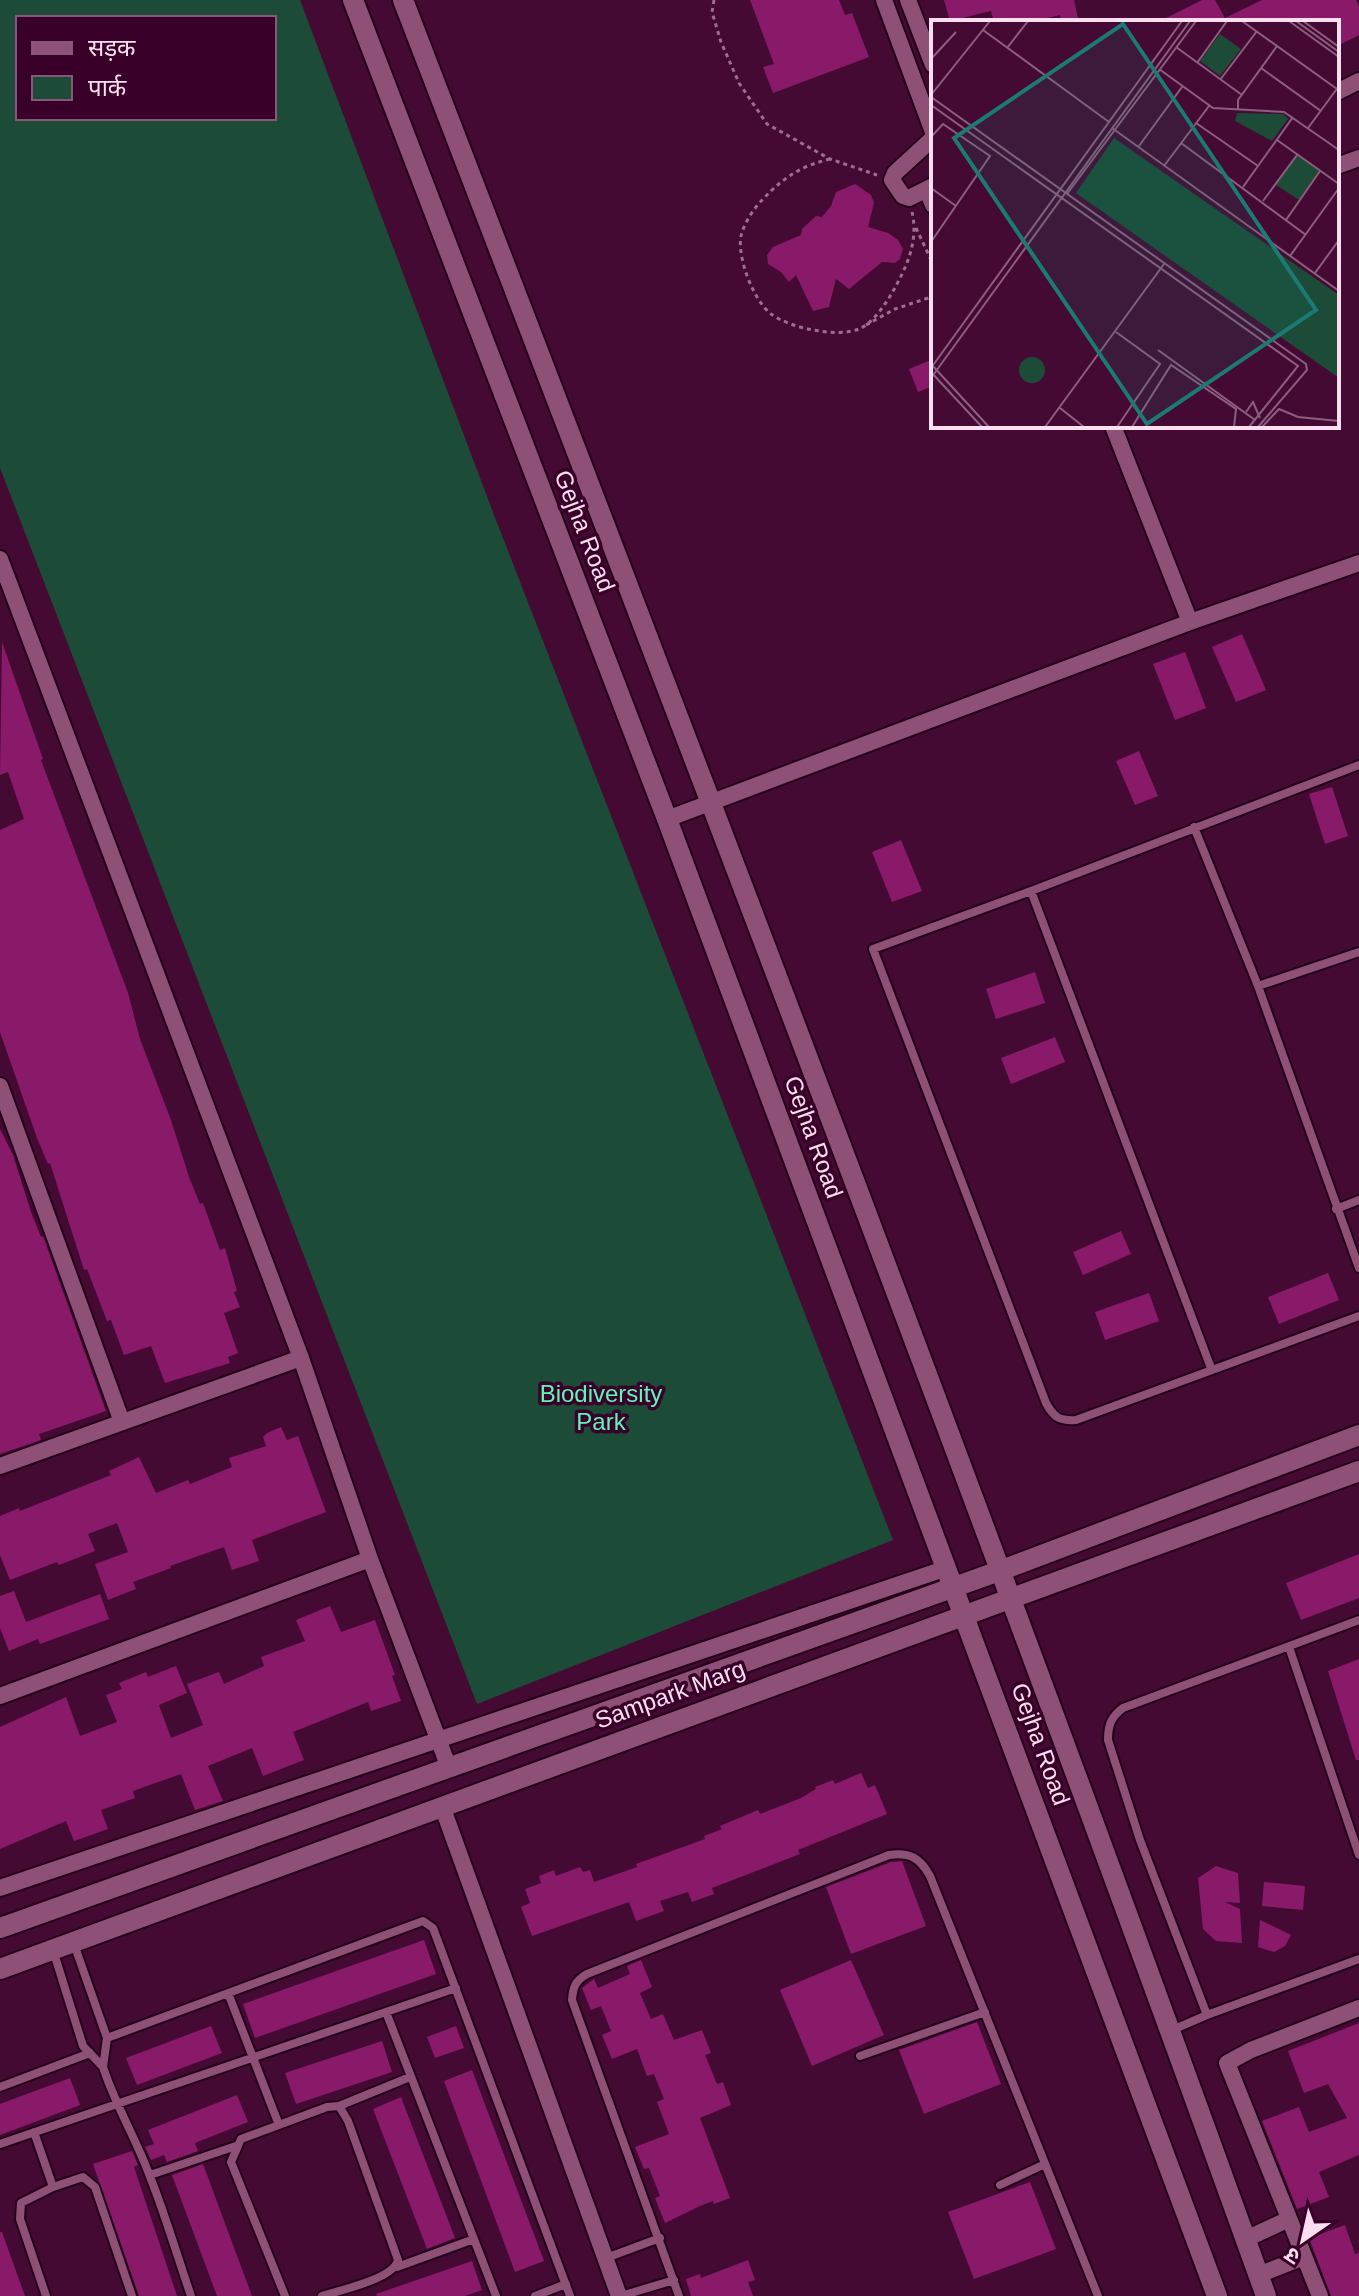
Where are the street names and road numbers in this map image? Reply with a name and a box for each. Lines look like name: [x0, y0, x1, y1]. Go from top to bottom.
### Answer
street label: Gejha Road: [549, 466, 621, 596]
street label: Gejha Road: [779, 1072, 849, 1202]
street label: Sampark Marg: [591, 1654, 749, 1734]
street label: Gejha Road: [1006, 1679, 1076, 1809]

